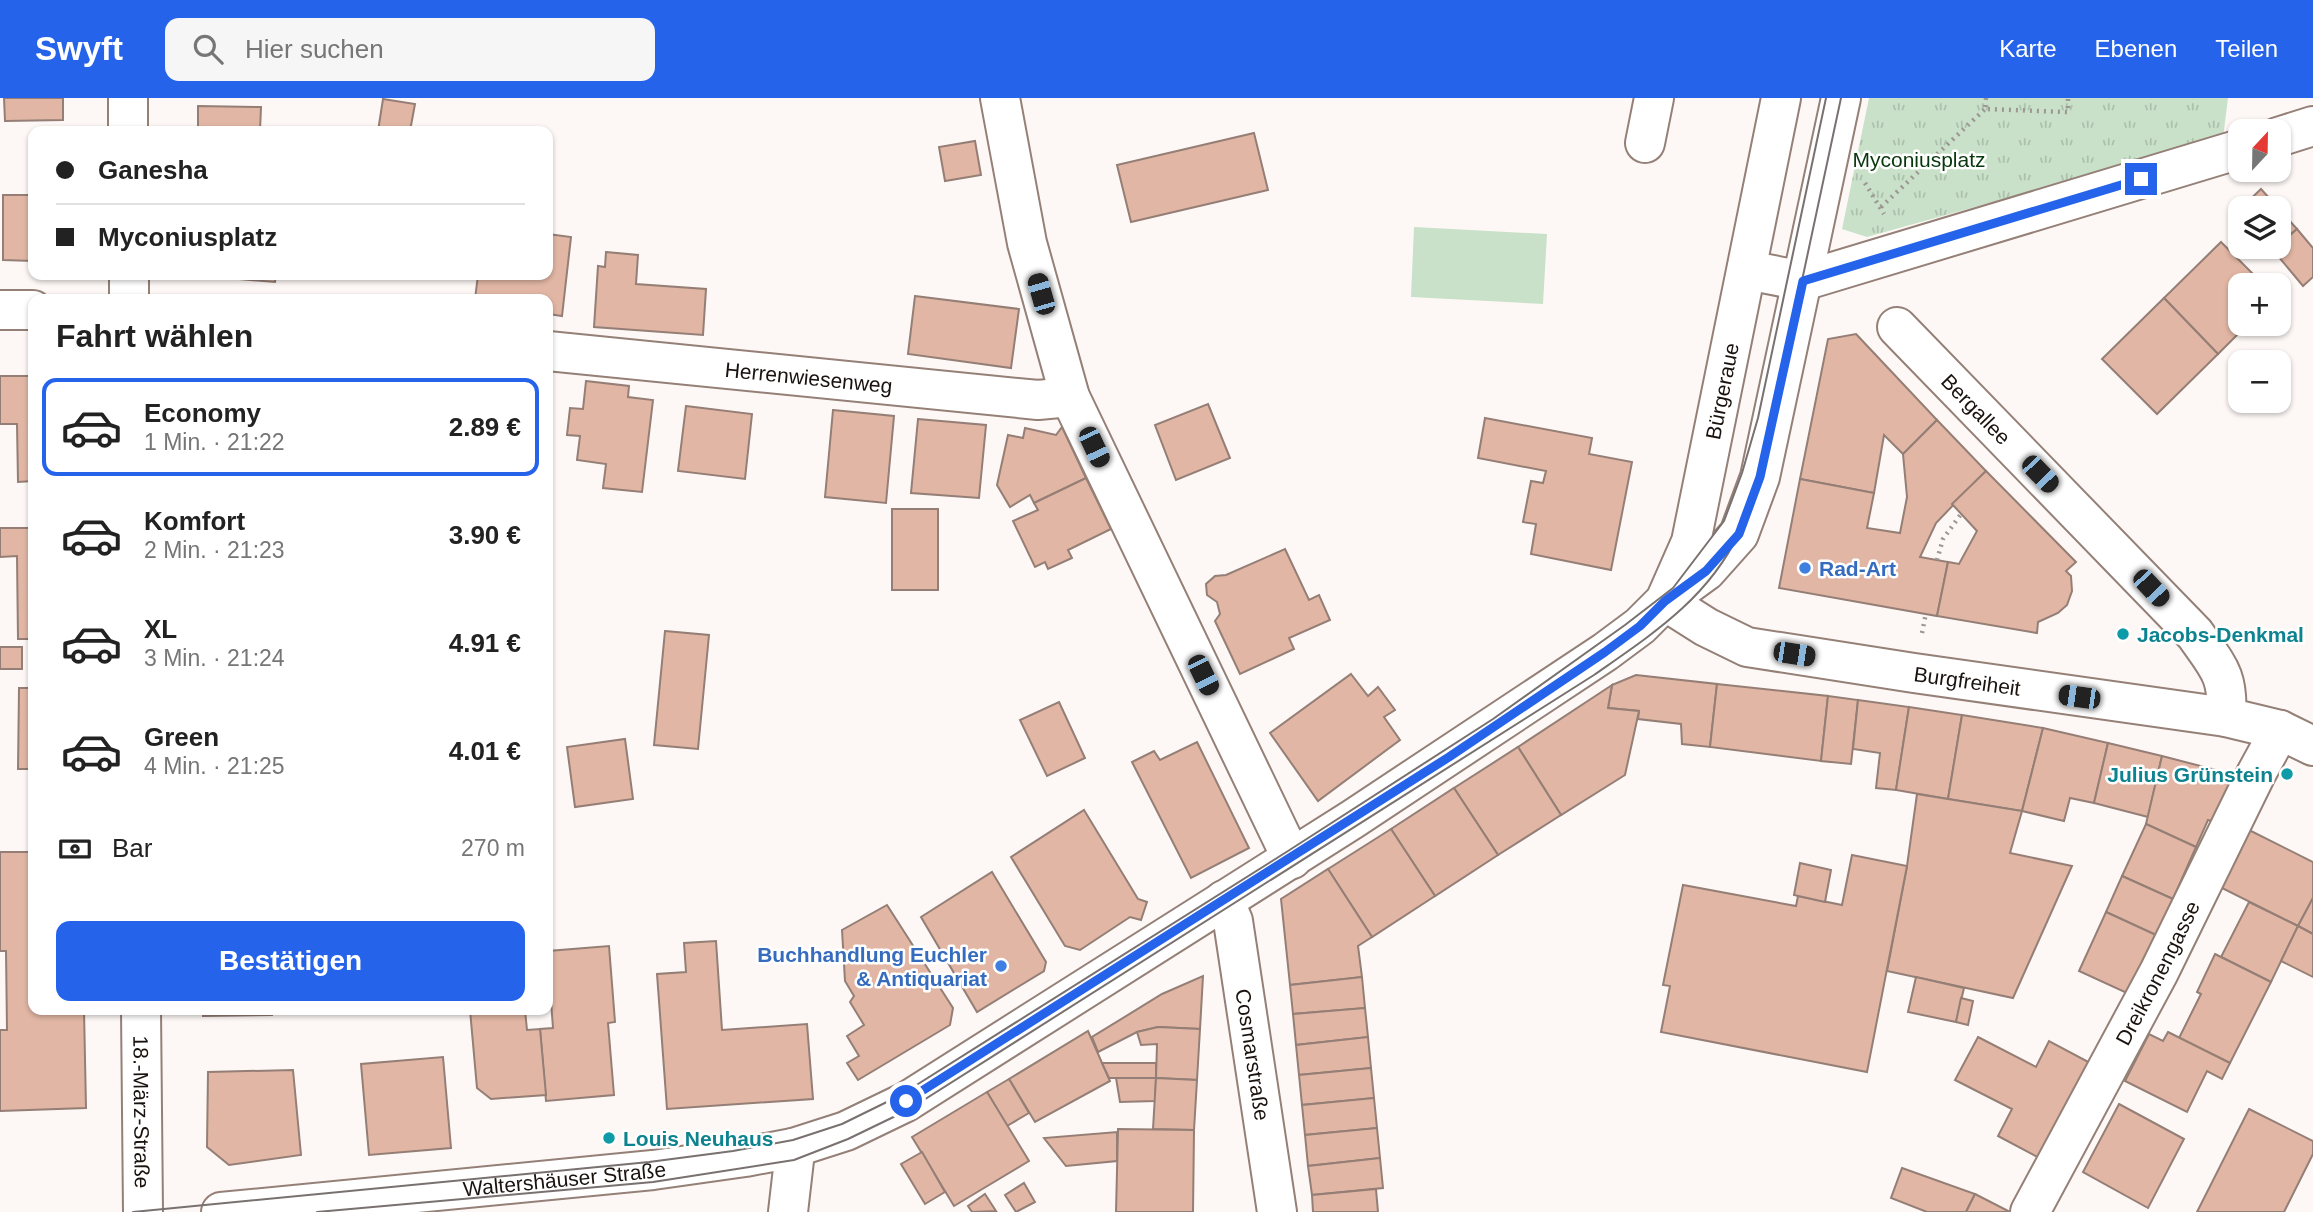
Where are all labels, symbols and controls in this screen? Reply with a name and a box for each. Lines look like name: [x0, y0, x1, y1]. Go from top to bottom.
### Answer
search box: [165, 18, 655, 81]
text: Swyft: [35, 30, 123, 67]
icon: search: [189, 30, 227, 68]
text: Hier suchen: [245, 34, 384, 64]
text: Karte: [1999, 35, 2057, 62]
text: Ebenen: [2095, 35, 2177, 62]
text: Teilen: [2215, 35, 2278, 62]
north arrow: [2228, 119, 2291, 182]
map controls: [2228, 119, 2291, 413]
park label: Myconiusplatz: [1852, 148, 1986, 171]
text: Ganesha: [98, 155, 208, 185]
route end: [2125, 163, 2157, 195]
button: layers: [2228, 196, 2291, 259]
text: Myconiusplatz: [98, 222, 277, 252]
car: [1026, 271, 1057, 317]
button: +: [2228, 273, 2291, 336]
text: Fahrt wählen: [56, 318, 253, 354]
street label: Bürgeraue: [1701, 341, 1743, 441]
button: −: [2228, 350, 2291, 413]
street label: Herrenwiesenweg: [724, 357, 894, 397]
street label: Bergallee: [1937, 369, 2016, 449]
icon: car: [60, 396, 123, 459]
text: Economy: [144, 398, 261, 428]
text: 2.89 €: [449, 412, 521, 442]
car: [1076, 424, 1113, 470]
text: 1 Min. · 21:22: [144, 429, 285, 455]
car: [2018, 452, 2063, 496]
icon: car: [60, 504, 123, 567]
text: Komfort: [144, 506, 245, 536]
text: 3.90 €: [449, 520, 521, 550]
text: 2 Min. · 21:23: [144, 537, 285, 563]
place label: Rad-Art: [1819, 557, 1896, 580]
marker: Rad-Art: [1797, 560, 1813, 576]
car: [2129, 565, 2174, 611]
icon: car: [60, 612, 123, 675]
text: XL: [144, 614, 177, 644]
place label: Jacobs-Denkmal: [2137, 623, 2304, 646]
marker: Jacobs-Denkmal: [2115, 626, 2131, 642]
text: 4.91 €: [449, 628, 521, 658]
car: [1772, 640, 1817, 668]
text: 3 Min. · 21:24: [144, 645, 285, 671]
car: [1185, 652, 1222, 698]
street label: Burgfreiheit: [1912, 662, 2022, 699]
car: [2057, 684, 2102, 710]
icon: car: [60, 720, 123, 783]
text: Green: [144, 722, 219, 752]
text: 4.01 €: [449, 736, 521, 766]
text: 4 Min. · 21:25: [144, 753, 285, 779]
place label: Julius Grünstein: [2107, 763, 2273, 786]
marker: Julius Grünstein: [2279, 766, 2295, 782]
icon: cash: [56, 830, 94, 868]
text: Bar: [112, 833, 152, 863]
text: 270 m: [461, 835, 525, 861]
street label: Dreikronengasse: [2111, 897, 2204, 1049]
button: Bestätigen: [56, 921, 525, 1001]
place label: Buchhandlung Euchler & Antiquariat: [757, 943, 987, 990]
marker: Buchhandlung Euchler & Antiquariat: [993, 958, 1009, 974]
street label: Cosmarstraße: [1232, 987, 1275, 1122]
street label: 18.-März-Straße: [130, 1035, 154, 1189]
route start: [890, 1085, 922, 1117]
place label: Louis Neuhaus: [623, 1127, 774, 1150]
marker: Louis Neuhaus: [601, 1130, 617, 1146]
street label: Waltershäuser Straße: [462, 1157, 667, 1200]

